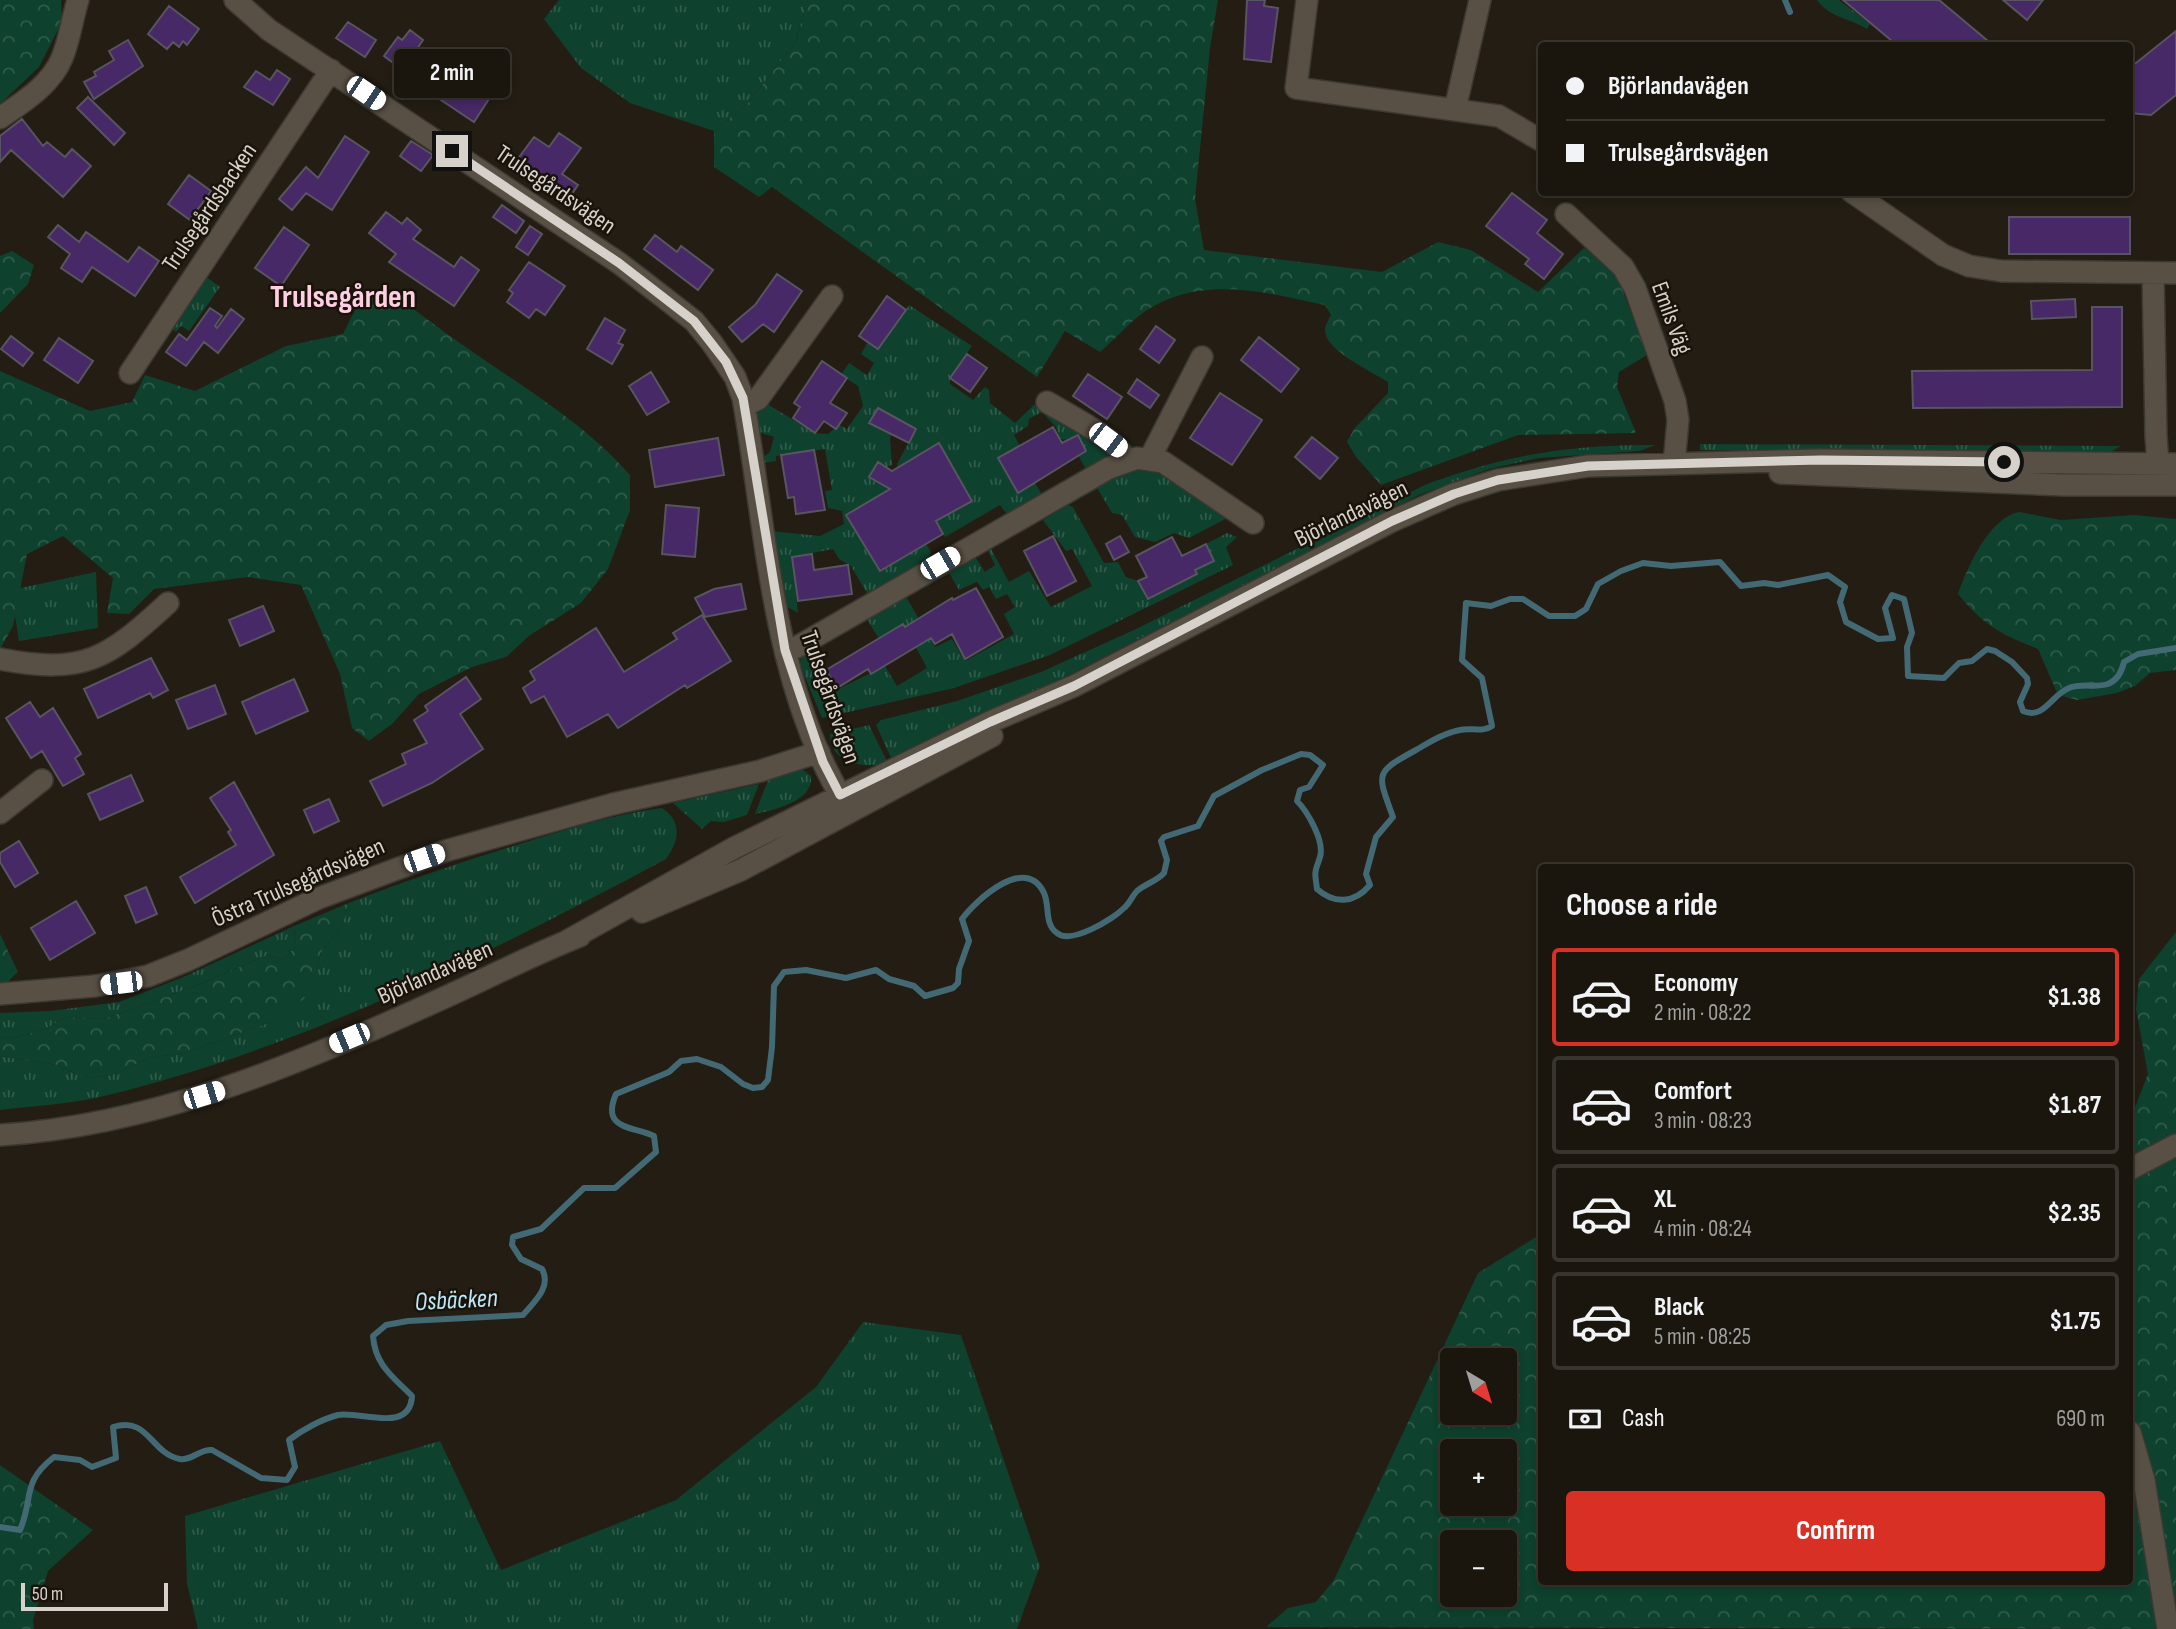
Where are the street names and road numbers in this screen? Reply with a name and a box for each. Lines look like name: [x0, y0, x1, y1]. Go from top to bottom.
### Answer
street label: Trulsegårdsbacken: [156, 138, 263, 277]
street label: Trulsegårdsvägen: [490, 139, 621, 240]
street label: Emils Väg: [1645, 278, 1698, 359]
street label: Björlandavägen: [1290, 474, 1413, 553]
street label: Trulsegårdsvägen: [794, 627, 867, 767]
street label: Östra Trulsegårdsvägen: [207, 831, 389, 934]
street label: Björlandavägen: [373, 934, 497, 1011]

